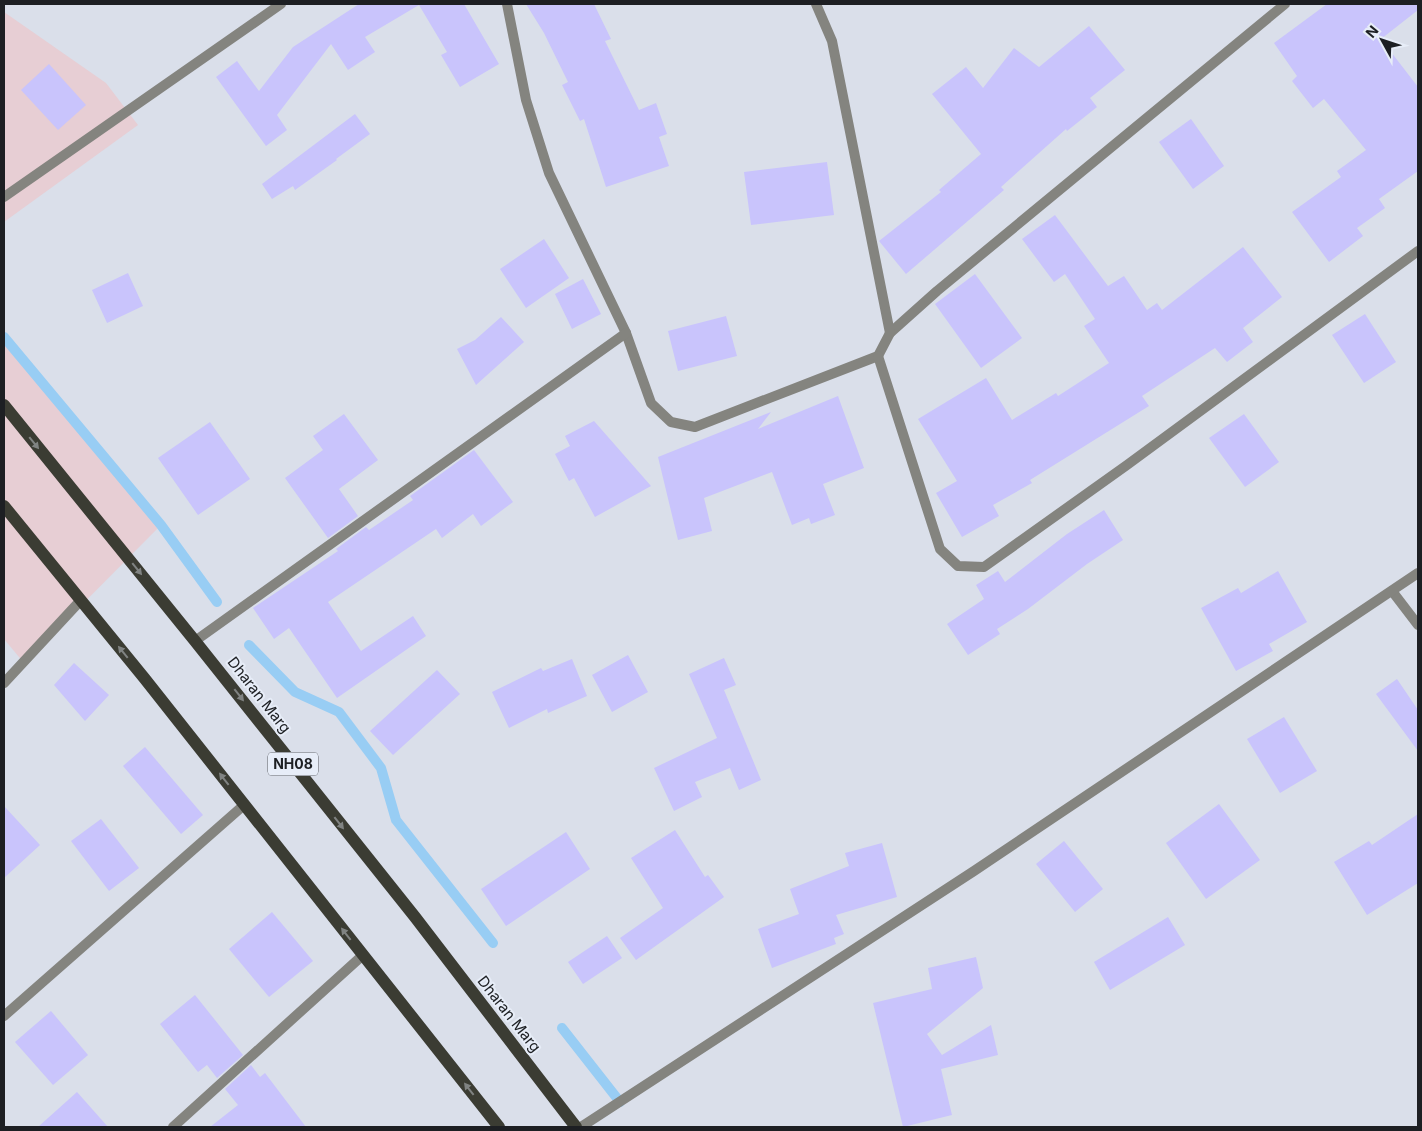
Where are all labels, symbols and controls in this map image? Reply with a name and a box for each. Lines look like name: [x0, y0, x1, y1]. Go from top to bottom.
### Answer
north arrow: [1357, 15, 1407, 65]
text: N: [1362, 22, 1382, 41]
one-way arrow: [29, 436, 40, 449]
one-way arrow: [131, 562, 142, 575]
one-way arrow: [117, 646, 128, 659]
street label: Dharan Marg: [224, 653, 295, 737]
one-way arrow: [233, 689, 244, 702]
road number: NH08: [268, 752, 318, 776]
one-way arrow: [218, 773, 229, 786]
one-way arrow: [334, 816, 345, 829]
one-way arrow: [341, 928, 352, 941]
street label: Dharan Marg: [474, 972, 545, 1056]
one-way arrow: [464, 1083, 475, 1096]

